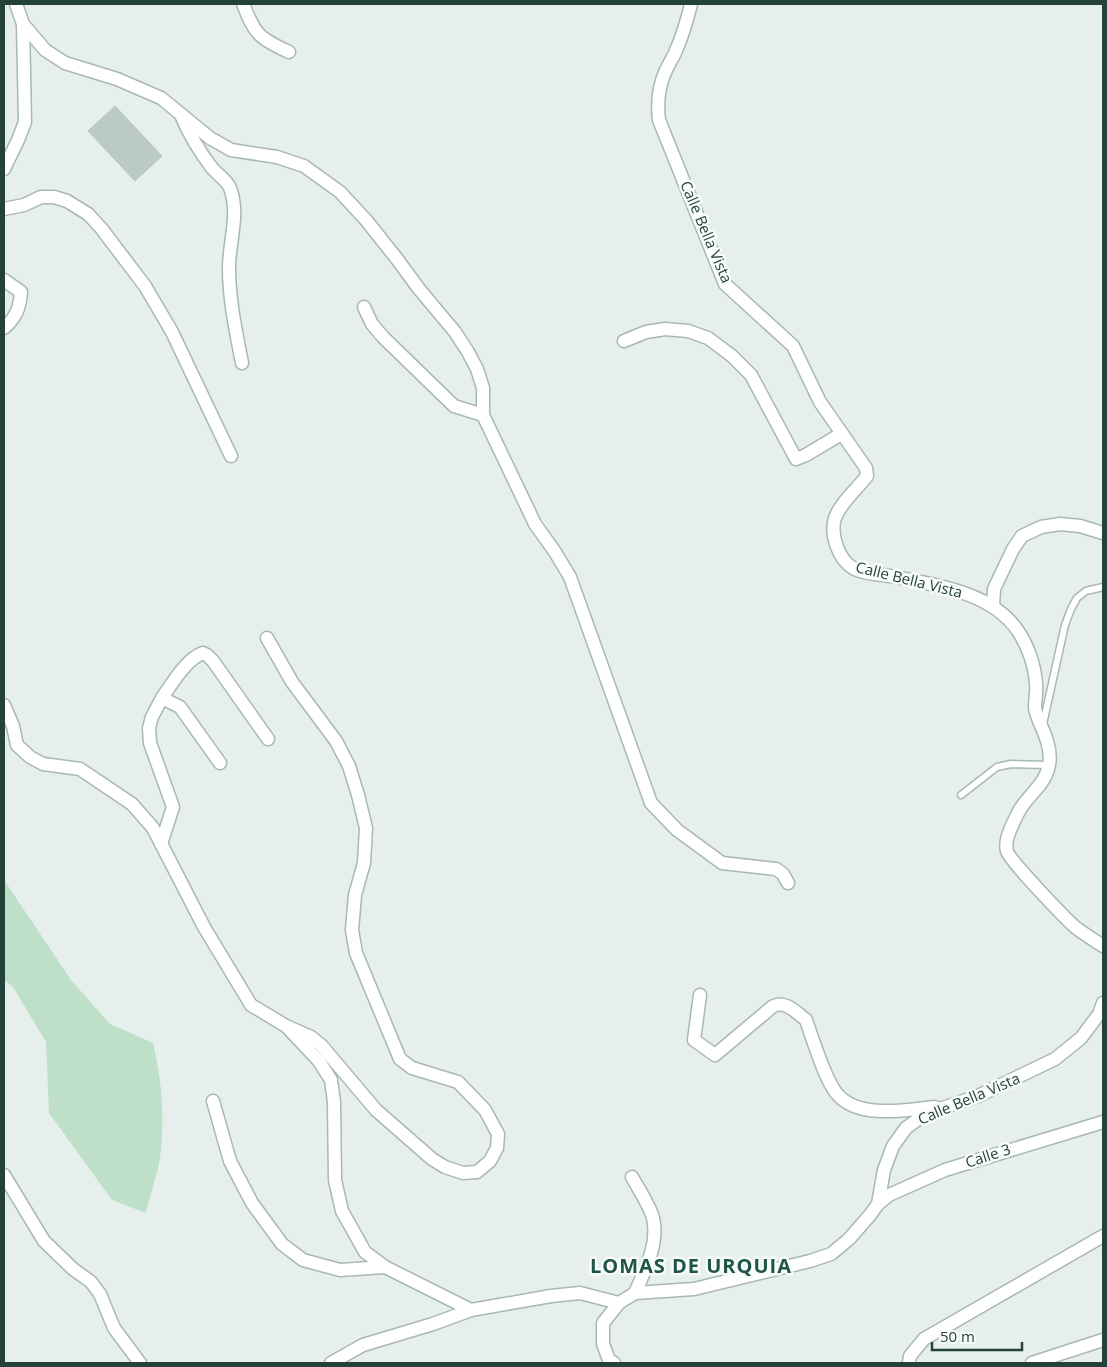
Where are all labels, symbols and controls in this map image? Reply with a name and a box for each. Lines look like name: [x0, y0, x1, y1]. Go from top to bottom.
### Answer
street label: Calle Bella Vista: [676, 177, 737, 286]
street label: Calle Bella Vista: [854, 556, 965, 602]
street label: Calle Bella Vista: [914, 1068, 1023, 1129]
street label: Calle 3: [963, 1138, 1013, 1172]
district label: LOMAS DE URQUIA: [590, 1252, 792, 1279]
scale bar: [932, 1320, 1022, 1352]
text: 50 m: [940, 1326, 975, 1346]

